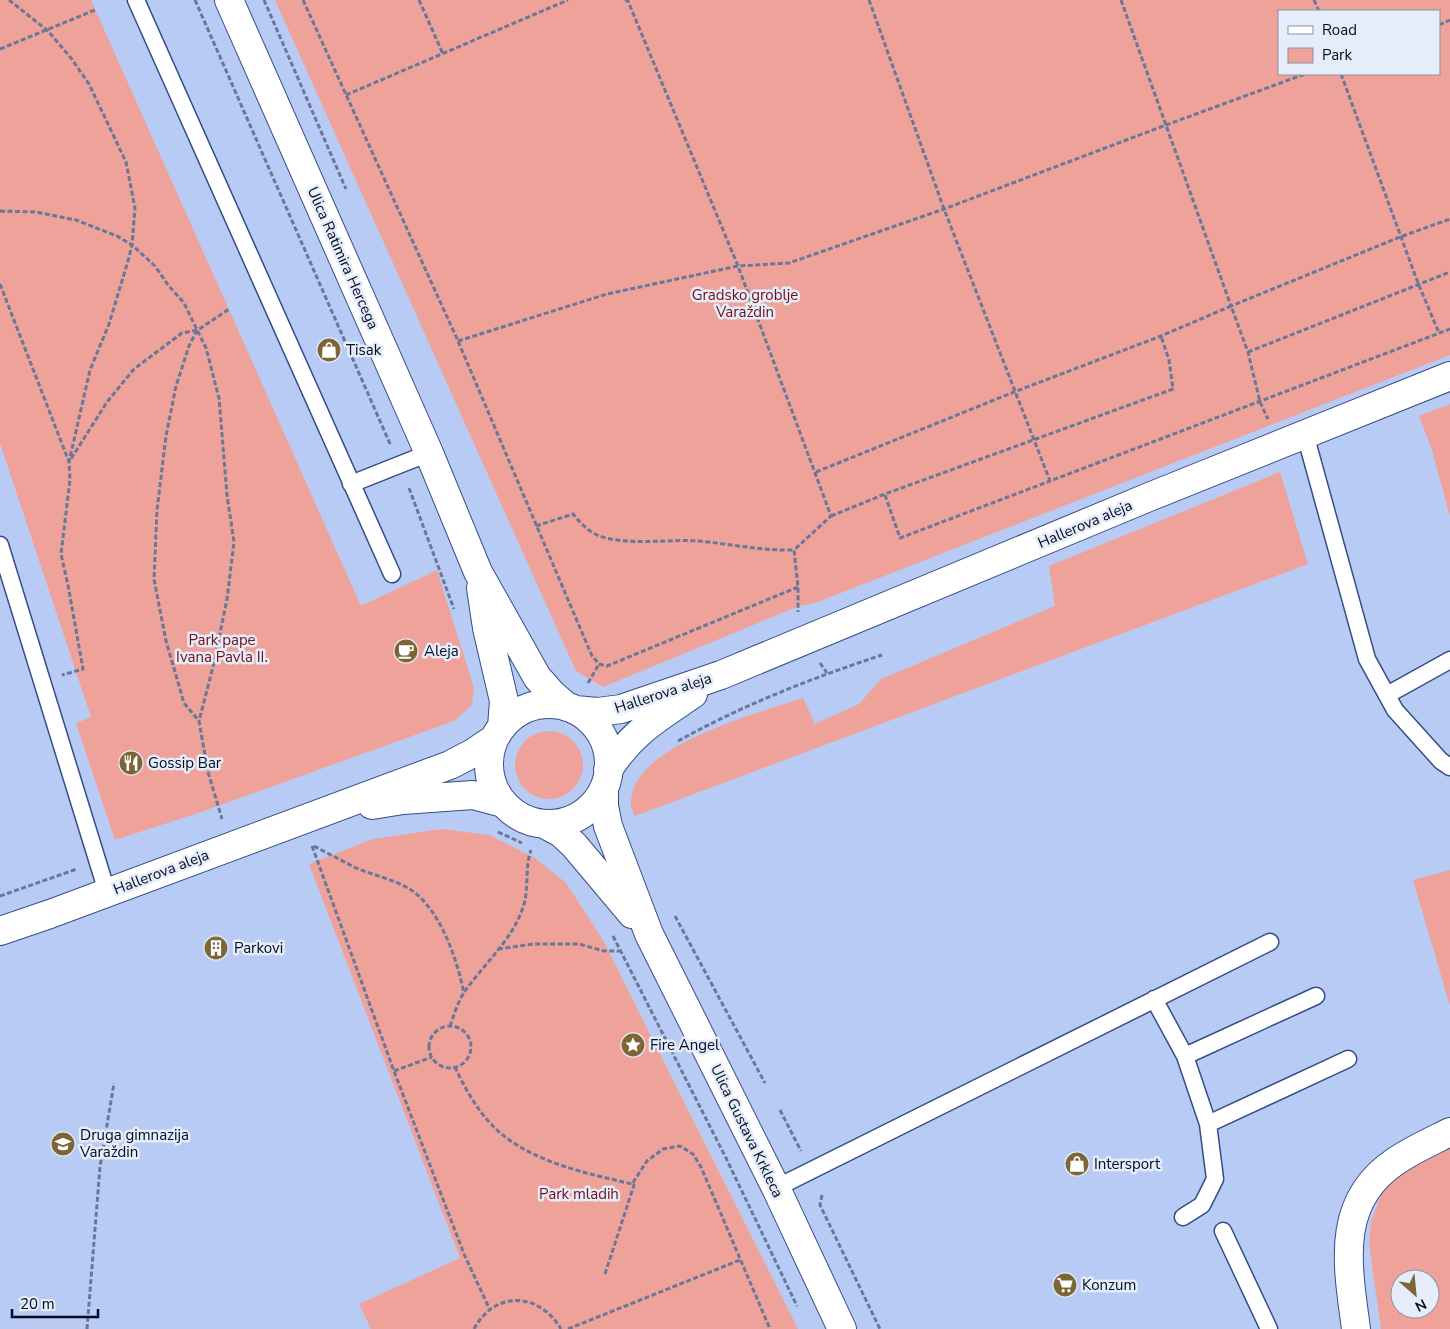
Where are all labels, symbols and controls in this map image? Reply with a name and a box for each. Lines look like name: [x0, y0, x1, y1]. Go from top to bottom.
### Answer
legend: [1278, 10, 1440, 75]
text: Road: [1322, 20, 1357, 40]
text: Park: [1322, 45, 1352, 65]
street label: Ulica Ratimira Hercega: [303, 184, 383, 332]
park label: Gradsko groblje Varaždin: [692, 285, 798, 322]
shop icon: Tisak: [316, 337, 342, 363]
place label: Tisak: [346, 340, 382, 360]
street label: Hallerova aleja: [1035, 495, 1135, 553]
park label: Park pape Ivana Pavla II.: [176, 630, 268, 667]
cafe icon: Aleja: [393, 638, 419, 664]
place label: Aleja: [424, 641, 459, 661]
street label: Hallerova aleja: [612, 668, 714, 718]
restaurant icon: Gossip Bar: [118, 750, 144, 776]
place label: Gossip Bar: [148, 753, 222, 773]
street label: Hallerova aleja: [110, 845, 212, 899]
building icon: Parkovi: [203, 935, 229, 961]
place label: Parkovi: [234, 938, 283, 958]
place icon: Fire Angel: [620, 1032, 646, 1058]
place label: Fire Angel: [650, 1035, 720, 1055]
street label: Ulica Gustava Krkleca: [706, 1061, 788, 1201]
place label: Druga gimnazija Varaždin: [79, 1125, 189, 1162]
school or university icon: Druga gimnazija Varaždin: [50, 1131, 76, 1157]
shop icon: Intersport: [1064, 1151, 1090, 1177]
place label: Intersport: [1094, 1154, 1161, 1174]
park label: Park mladih: [539, 1184, 619, 1204]
north arrow: [1390, 1269, 1440, 1319]
supermarket icon: Konzum: [1052, 1272, 1078, 1298]
place label: Konzum: [1082, 1275, 1136, 1295]
scale bar: [12, 1286, 99, 1318]
text: 20 m: [20, 1294, 55, 1314]
text: N: [1412, 1294, 1430, 1316]

